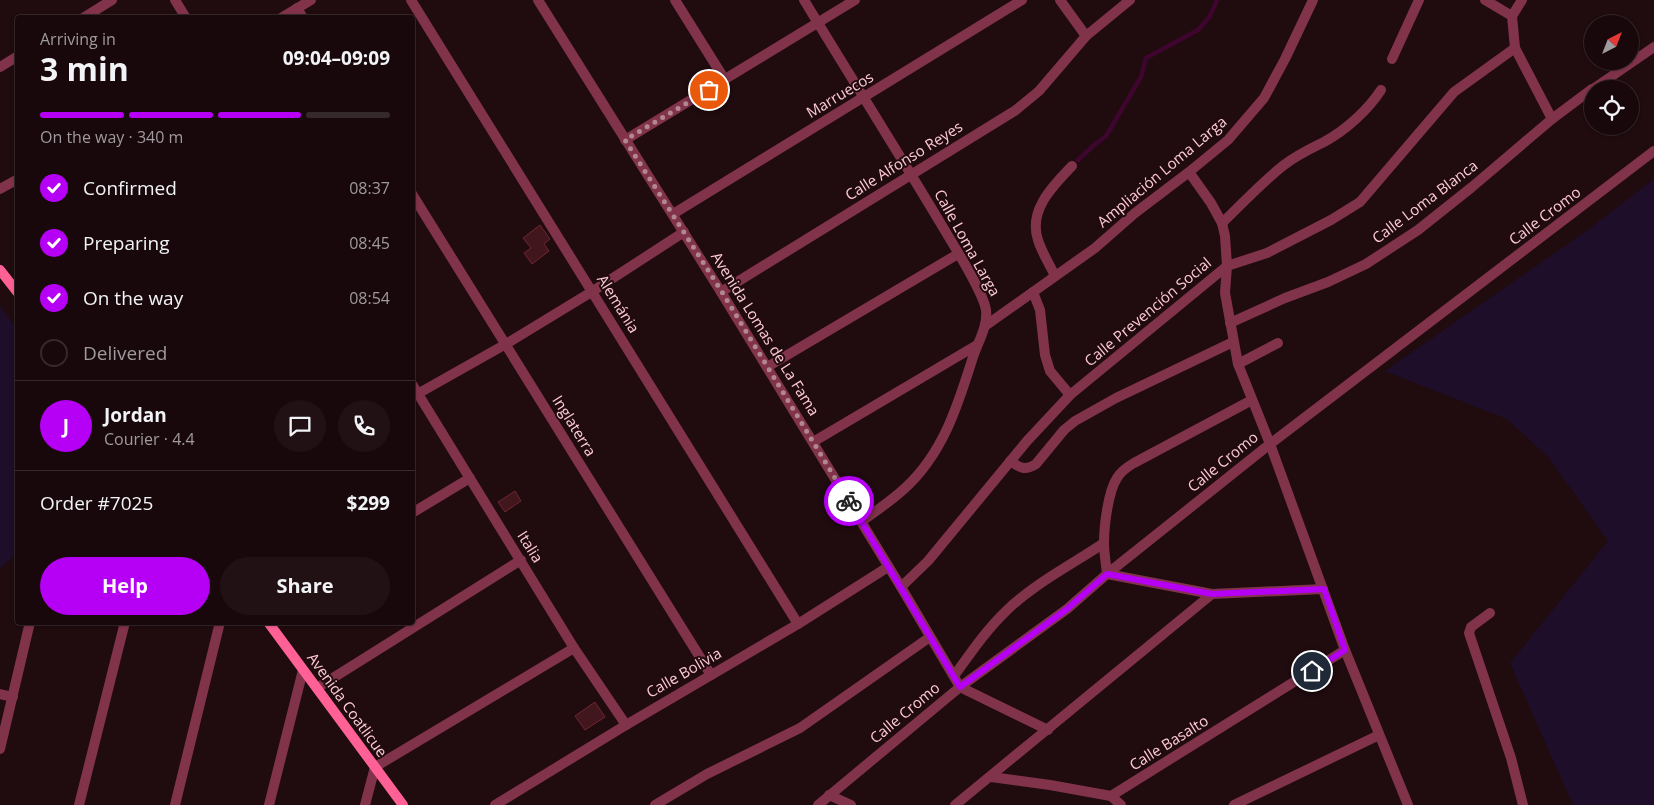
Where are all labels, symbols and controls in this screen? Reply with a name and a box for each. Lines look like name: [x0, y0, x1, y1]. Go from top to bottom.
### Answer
north arrow: [1584, 15, 1639, 70]
map controls: [1584, 15, 1639, 135]
text: Arriving in: [40, 28, 116, 50]
text: 09:04–09:09: [283, 45, 390, 71]
text: 3 min: [40, 47, 129, 90]
street label: Marruecos: [802, 66, 877, 122]
pin: [688, 69, 730, 111]
icon: bag: [695, 76, 723, 104]
button: locate: [1584, 80, 1639, 135]
street label: Ampliación Loma Larga: [1092, 111, 1230, 231]
street label: Calle Alfonso Reyes: [841, 116, 966, 204]
text: On the way · 340 m: [40, 126, 183, 148]
street label: Calle Loma Blanca: [1368, 155, 1481, 247]
icon: check: [40, 174, 68, 202]
text: Confirmed: [83, 175, 177, 201]
text: 08:37: [349, 177, 390, 199]
street label: Calle Cromo: [1504, 182, 1584, 249]
street label: Calle Loma Larga: [930, 185, 1006, 300]
icon: check: [40, 229, 68, 257]
text: Preparing: [83, 230, 170, 256]
text: 08:45: [349, 232, 390, 254]
street label: Avenida Lomas de La Fama: [707, 248, 825, 419]
street label: Calle Prevención Social: [1080, 252, 1215, 370]
street label: Alemánia: [593, 271, 645, 336]
icon: check: [40, 284, 68, 312]
text: On the way: [83, 285, 183, 311]
text: 08:54: [349, 287, 390, 309]
text: Delivered: [83, 340, 167, 366]
street label: Inglaterra: [548, 391, 601, 460]
button: chat: [274, 400, 326, 452]
button: phone: [338, 400, 390, 452]
text: Jordan: [104, 402, 167, 428]
text: J: [63, 413, 69, 439]
street label: Calle Cromo: [1183, 427, 1262, 496]
text: Courier · 4.4: [104, 428, 195, 450]
courier: [824, 476, 874, 526]
icon: bike: [835, 487, 863, 515]
text: Order #7025: [40, 490, 153, 516]
text: $299: [347, 490, 390, 516]
street label: Italia: [513, 527, 548, 566]
button: Help: [40, 557, 210, 615]
button: Share: [220, 557, 390, 615]
street label: Calle Bolivia: [642, 643, 725, 702]
street label: Avenida Coatlicue: [303, 648, 392, 761]
pin: [1291, 650, 1333, 692]
icon: home: [1298, 657, 1326, 685]
street label: Calle Cromo: [865, 677, 943, 747]
street label: Calle Basalto: [1125, 710, 1212, 774]

